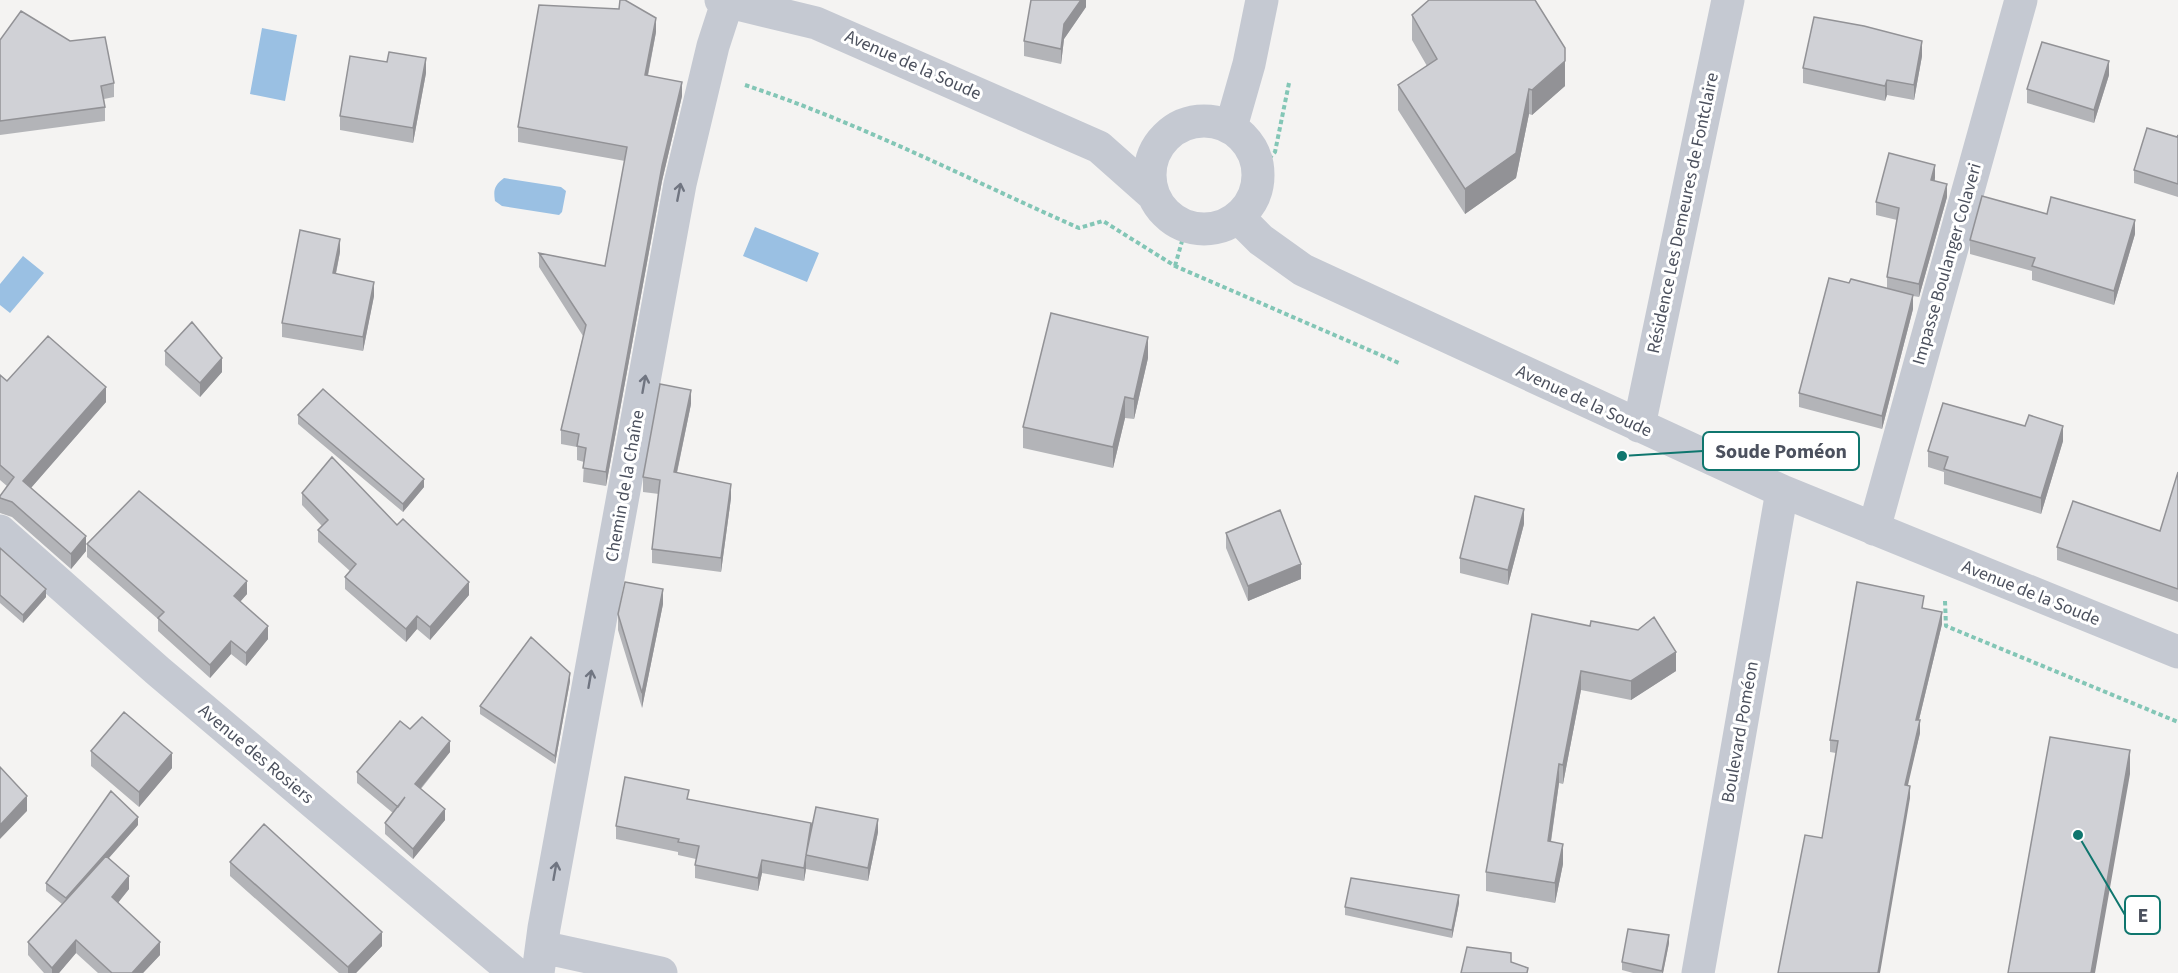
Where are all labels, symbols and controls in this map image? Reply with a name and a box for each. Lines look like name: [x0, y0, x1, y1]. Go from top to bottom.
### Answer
street label: Avenue de la Soude: [841, 24, 985, 106]
street label: Résidence Les Demeures de Fontclaire: [1641, 70, 1725, 356]
street label: Impasse Boulanger Colaveri: [1906, 160, 1988, 368]
one-way arrow: [674, 182, 685, 202]
street label: Avenue de la Soude: [1512, 359, 1656, 443]
one-way arrow: [639, 374, 650, 394]
street label: Chemin de la Chaîne: [599, 408, 651, 564]
callout: Soude Poméon: [1703, 432, 1859, 470]
text: Soude Poméon: [1715, 438, 1847, 466]
street label: Avenue de la Soude: [1958, 554, 2104, 632]
street label: Boulevard Poméon: [1715, 659, 1765, 805]
one-way arrow: [585, 669, 596, 689]
street label: Avenue des Rosiers: [193, 698, 319, 810]
one-way arrow: [550, 861, 561, 881]
callout: E: [2125, 896, 2160, 934]
text: E: [2138, 902, 2148, 930]

